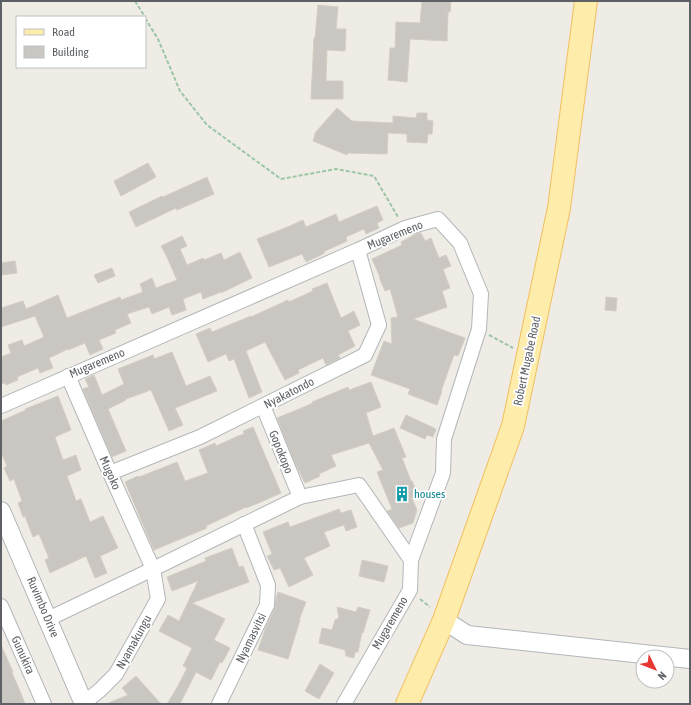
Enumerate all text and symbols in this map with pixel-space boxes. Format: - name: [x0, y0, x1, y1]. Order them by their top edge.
- legend: [16, 16, 146, 68]
- text: Road: [52, 25, 75, 39]
- text: Building: [52, 45, 90, 59]
- street label: Mugaremeno: [365, 217, 425, 253]
- street label: Robert Mugabe Road: [511, 315, 543, 407]
- street label: Mugaremeno: [67, 345, 127, 381]
- street label: Nyakatondo: [262, 374, 317, 412]
- street label: Gopokopo: [266, 428, 296, 476]
- street label: Mugoko: [96, 454, 124, 492]
- building icon: houses: [393, 485, 411, 503]
- place label: houses: [414, 487, 445, 501]
- street label: Ruvimbo Drive: [24, 575, 62, 639]
- street label: Mugaremeno: [369, 594, 411, 652]
- street label: Nyamasvitsi: [233, 611, 269, 665]
- street label: Nyamakungu: [113, 612, 155, 671]
- street label: Gunukira: [8, 634, 38, 676]
- north arrow: [635, 649, 675, 689]
- text: N: [656, 669, 669, 682]

